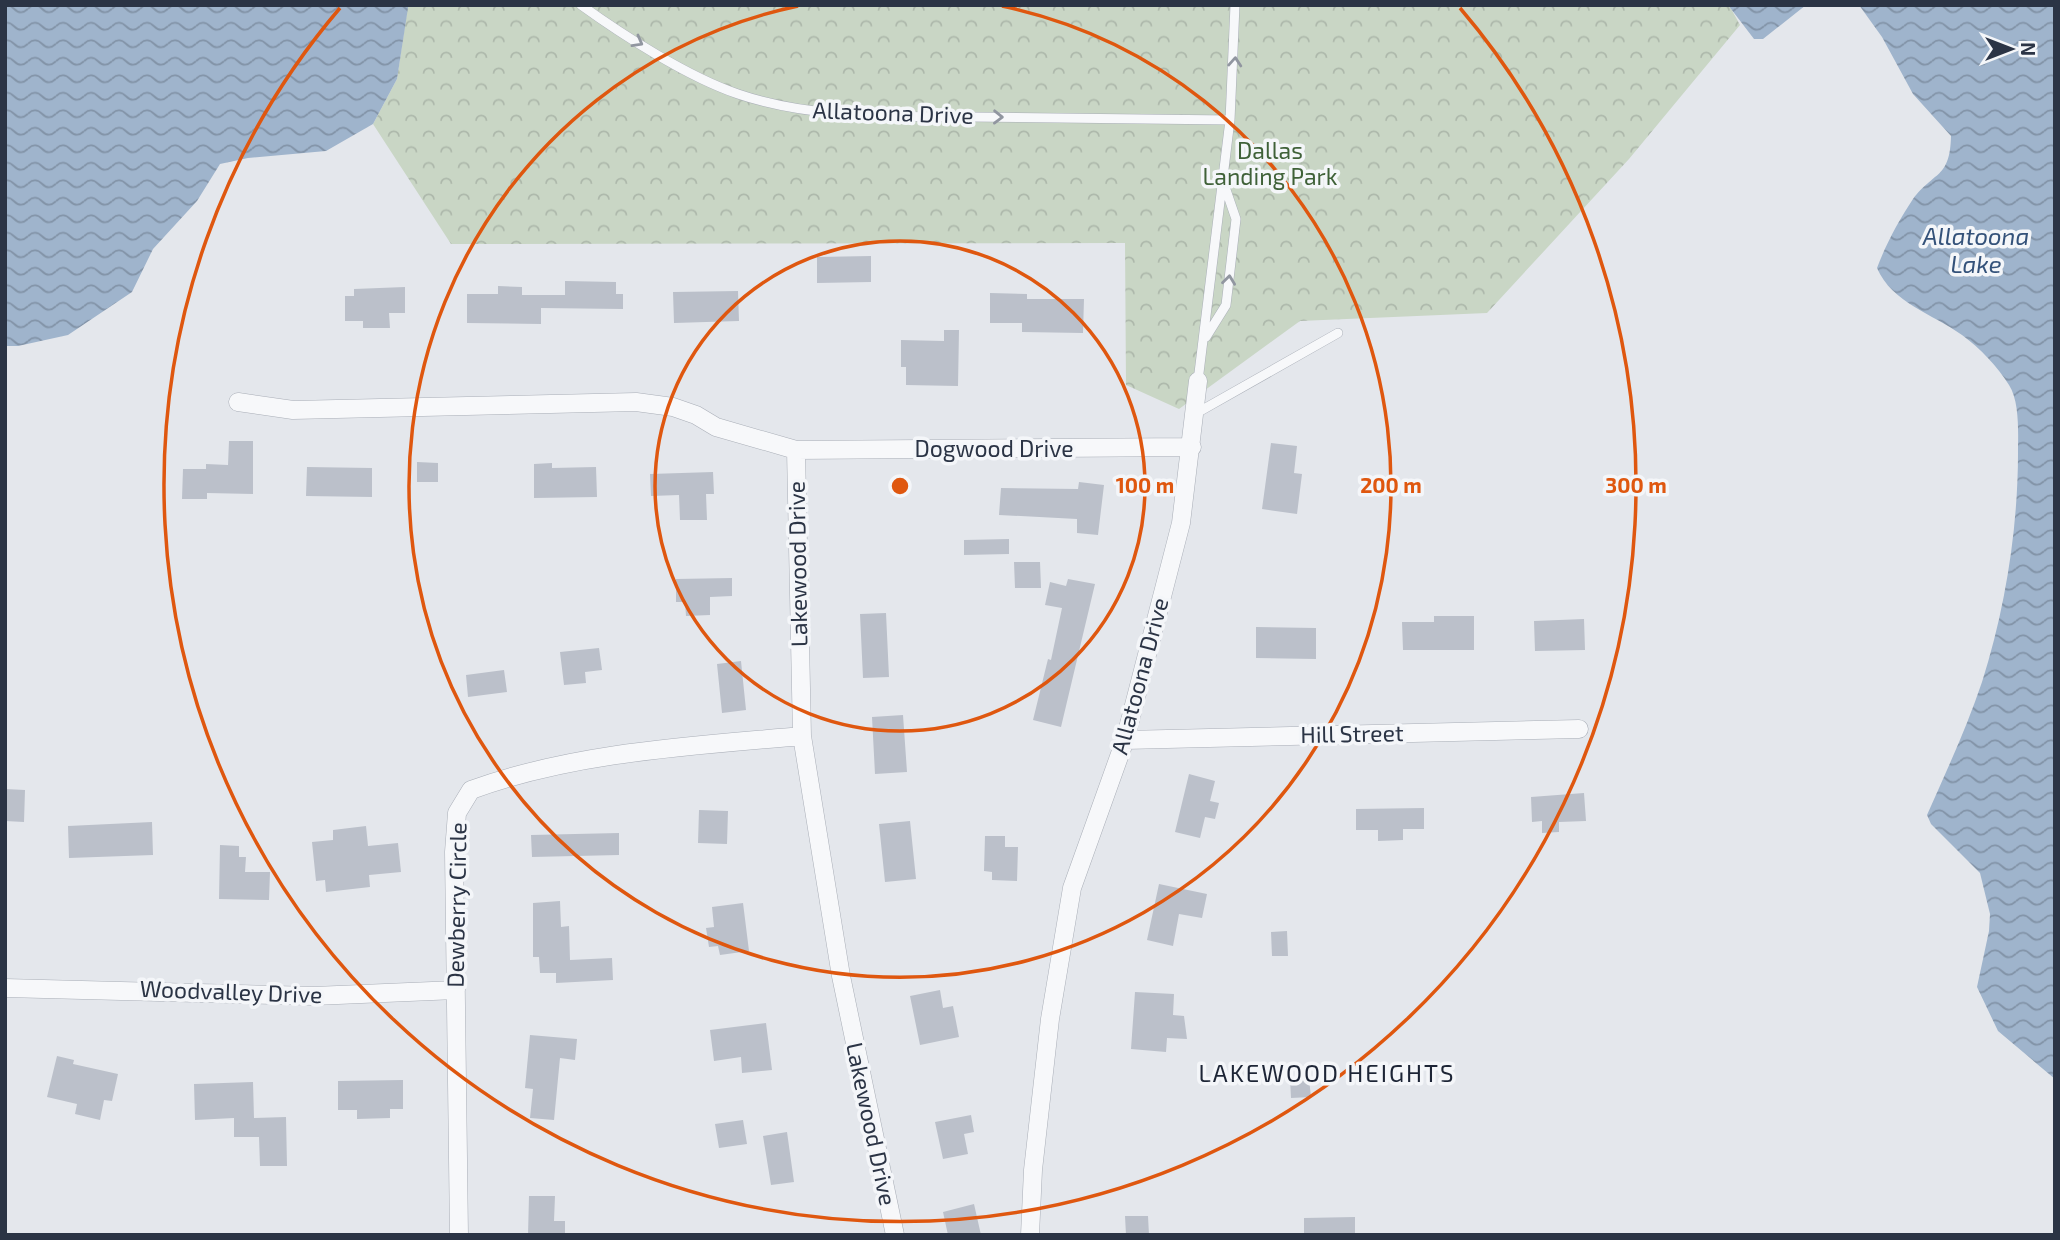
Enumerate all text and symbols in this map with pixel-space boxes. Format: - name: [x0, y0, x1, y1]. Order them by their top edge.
- north arrow: [1976, 14, 2046, 84]
- one-way arrow: [631, 34, 643, 47]
- text: N: [2017, 42, 2040, 56]
- one-way arrow: [1227, 57, 1242, 68]
- street label: Allatoona Drive: [812, 95, 974, 129]
- one-way arrow: [993, 109, 1003, 125]
- park label: Dallas Landing Park: [1202, 136, 1338, 190]
- water label: Allatoona Lake: [1922, 221, 2029, 278]
- one-way arrow: [1221, 274, 1236, 286]
- street label: Dogwood Drive: [914, 434, 1074, 462]
- text: 100 m: [1116, 472, 1174, 497]
- text: 200 m: [1360, 472, 1422, 497]
- text: 300 m: [1605, 472, 1667, 497]
- centre of rings: [888, 474, 912, 498]
- street label: Lakewood Drive: [782, 481, 812, 647]
- street label: Allatoona Drive: [1105, 594, 1173, 757]
- street label: Hill Street: [1300, 718, 1404, 748]
- street label: Dewberry Circle: [441, 822, 471, 988]
- street label: Woodvalley Drive: [139, 974, 323, 1008]
- street label: Lakewood Drive: [841, 1040, 903, 1208]
- district label: LAKEWOOD HEIGHTS: [1198, 1058, 1456, 1087]

